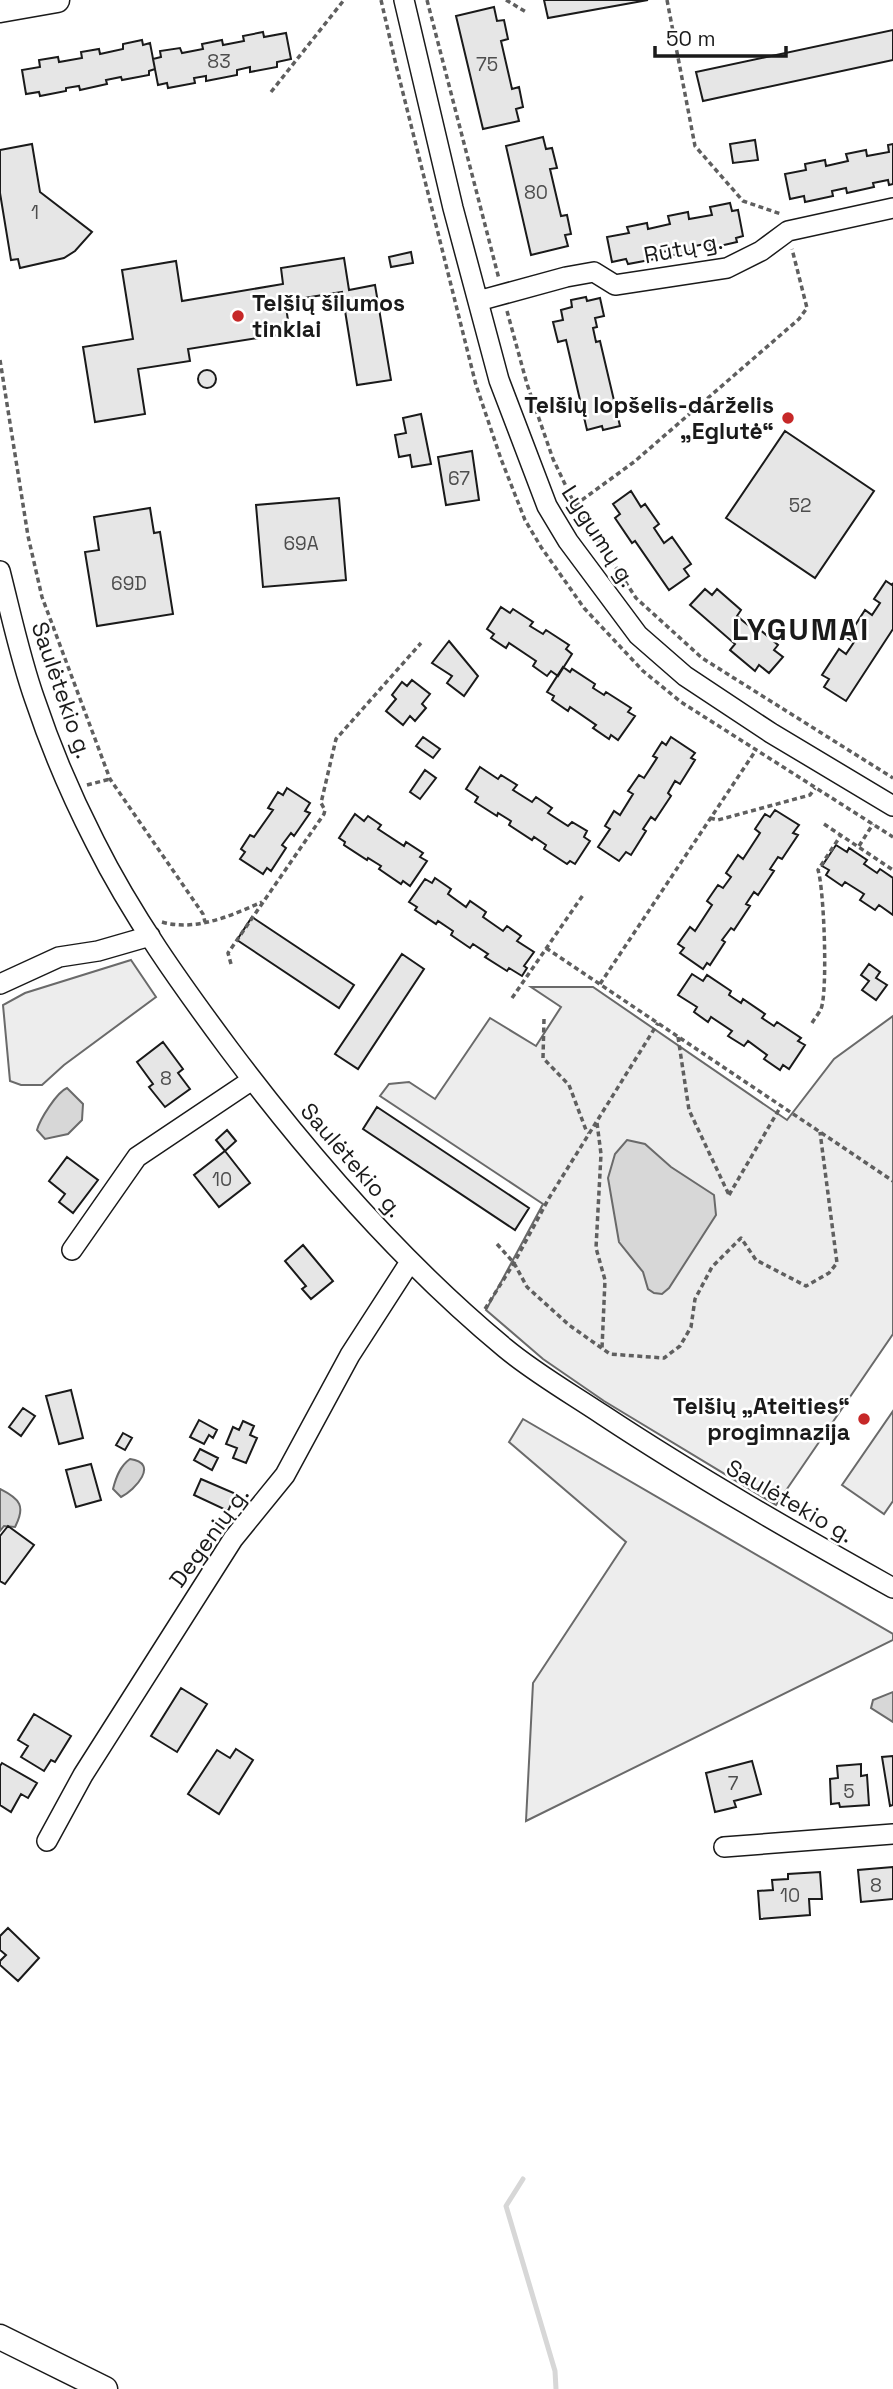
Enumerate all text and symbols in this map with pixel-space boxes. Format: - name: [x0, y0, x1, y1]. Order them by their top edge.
- scale bar: [655, 14, 786, 58]
- text: 50 m: [666, 25, 716, 52]
- house number: 83: [207, 49, 231, 74]
- house number: 75: [476, 52, 498, 77]
- house number: 80: [524, 180, 548, 205]
- house number: 1: [31, 200, 39, 225]
- street label: Rūtų g.: [641, 226, 725, 270]
- place label: Telšių šilumos tinklai: [252, 288, 405, 344]
- marker: Telšių šilumos tinklai: [230, 308, 246, 324]
- place label: Telšių lopšelis-darželis „Eglutė“: [524, 390, 774, 446]
- marker: Telšių lopšelis-darželis „Eglutė“: [780, 410, 796, 426]
- house number: 67: [448, 466, 470, 491]
- street label: Lygumų g.: [555, 479, 643, 593]
- house number: 52: [789, 493, 811, 518]
- house number: 69A: [283, 531, 319, 556]
- house number: 69D: [111, 571, 147, 596]
- district label: LYGUMAI: [732, 610, 870, 649]
- street label: Saulėtekio g.: [25, 618, 99, 762]
- house number: 8: [160, 1066, 172, 1091]
- street label: Saulėtekio g.: [294, 1096, 410, 1224]
- house number: 10: [212, 1167, 232, 1192]
- place label: Telšių „Ateities“ progimnazija: [673, 1391, 850, 1447]
- marker: Telšių „Ateities“ progimnazija: [856, 1411, 872, 1427]
- street label: Saulėtekio g.: [721, 1452, 859, 1550]
- street label: Degenių g.: [162, 1481, 256, 1593]
- house number: 7: [728, 1771, 739, 1796]
- house number: 5: [843, 1779, 855, 1804]
- house number: 8: [870, 1873, 882, 1898]
- house number: 10: [780, 1883, 800, 1908]

